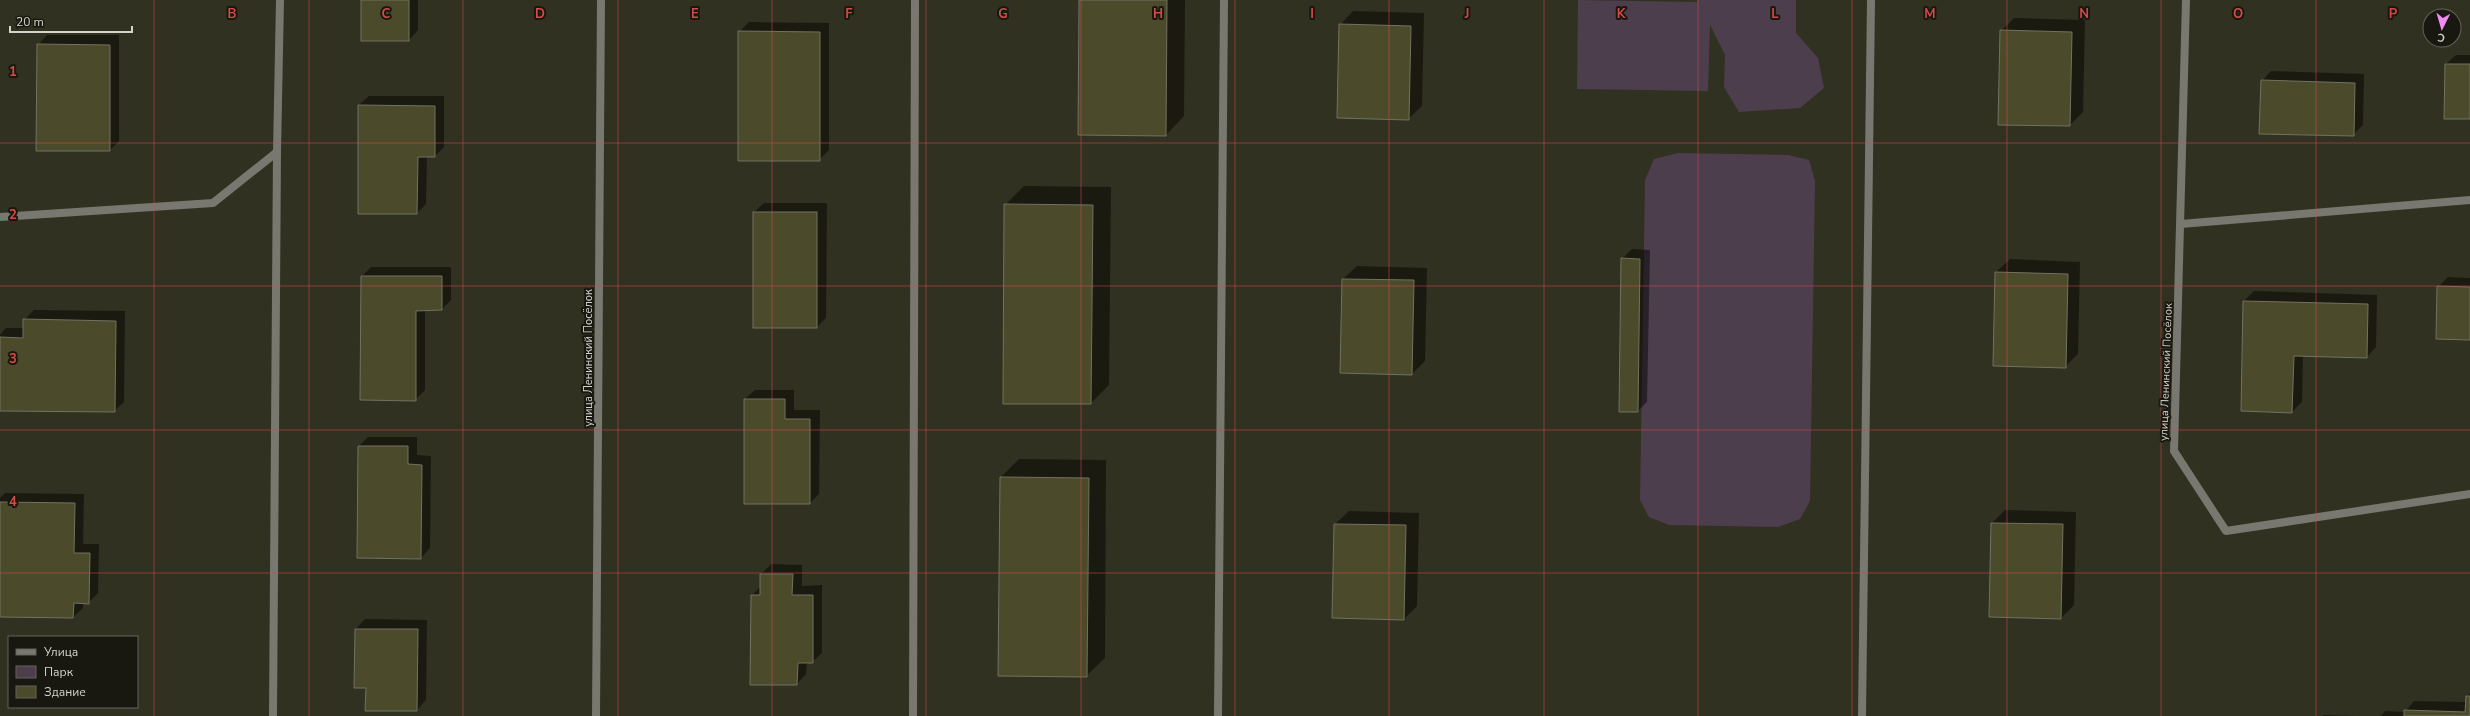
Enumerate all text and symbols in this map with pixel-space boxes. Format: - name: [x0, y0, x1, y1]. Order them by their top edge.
- text: B: [228, 5, 237, 23]
- text: C: [382, 5, 391, 23]
- text: D: [535, 5, 545, 23]
- text: E: [691, 5, 699, 23]
- text: F: [845, 5, 853, 23]
- text: G: [998, 5, 1008, 23]
- text: H: [1153, 5, 1163, 23]
- text: I: [1310, 5, 1314, 23]
- text: J: [1464, 5, 1469, 23]
- text: K: [1617, 5, 1626, 23]
- text: L: [1771, 5, 1779, 23]
- text: M: [1924, 5, 1936, 23]
- text: N: [2079, 5, 2089, 23]
- text: O: [2233, 5, 2243, 23]
- text: P: [2389, 5, 2398, 23]
- scale bar: [10, 8, 132, 34]
- north arrow: [2422, 8, 2462, 48]
- text: 20 m: [16, 14, 44, 30]
- text: С: [2436, 30, 2446, 45]
- text: 1: [9, 63, 17, 81]
- text: 2: [9, 206, 17, 224]
- street label: улица Ленинский Посёлок: [581, 289, 596, 427]
- street label: улица Ленинский Посёлок: [2156, 303, 2176, 441]
- text: 3: [9, 350, 17, 368]
- text: 4: [9, 493, 17, 511]
- legend: [8, 636, 138, 708]
- text: Улица: [43, 644, 78, 660]
- text: Парк: [44, 664, 74, 680]
- text: Здание: [44, 684, 86, 700]

